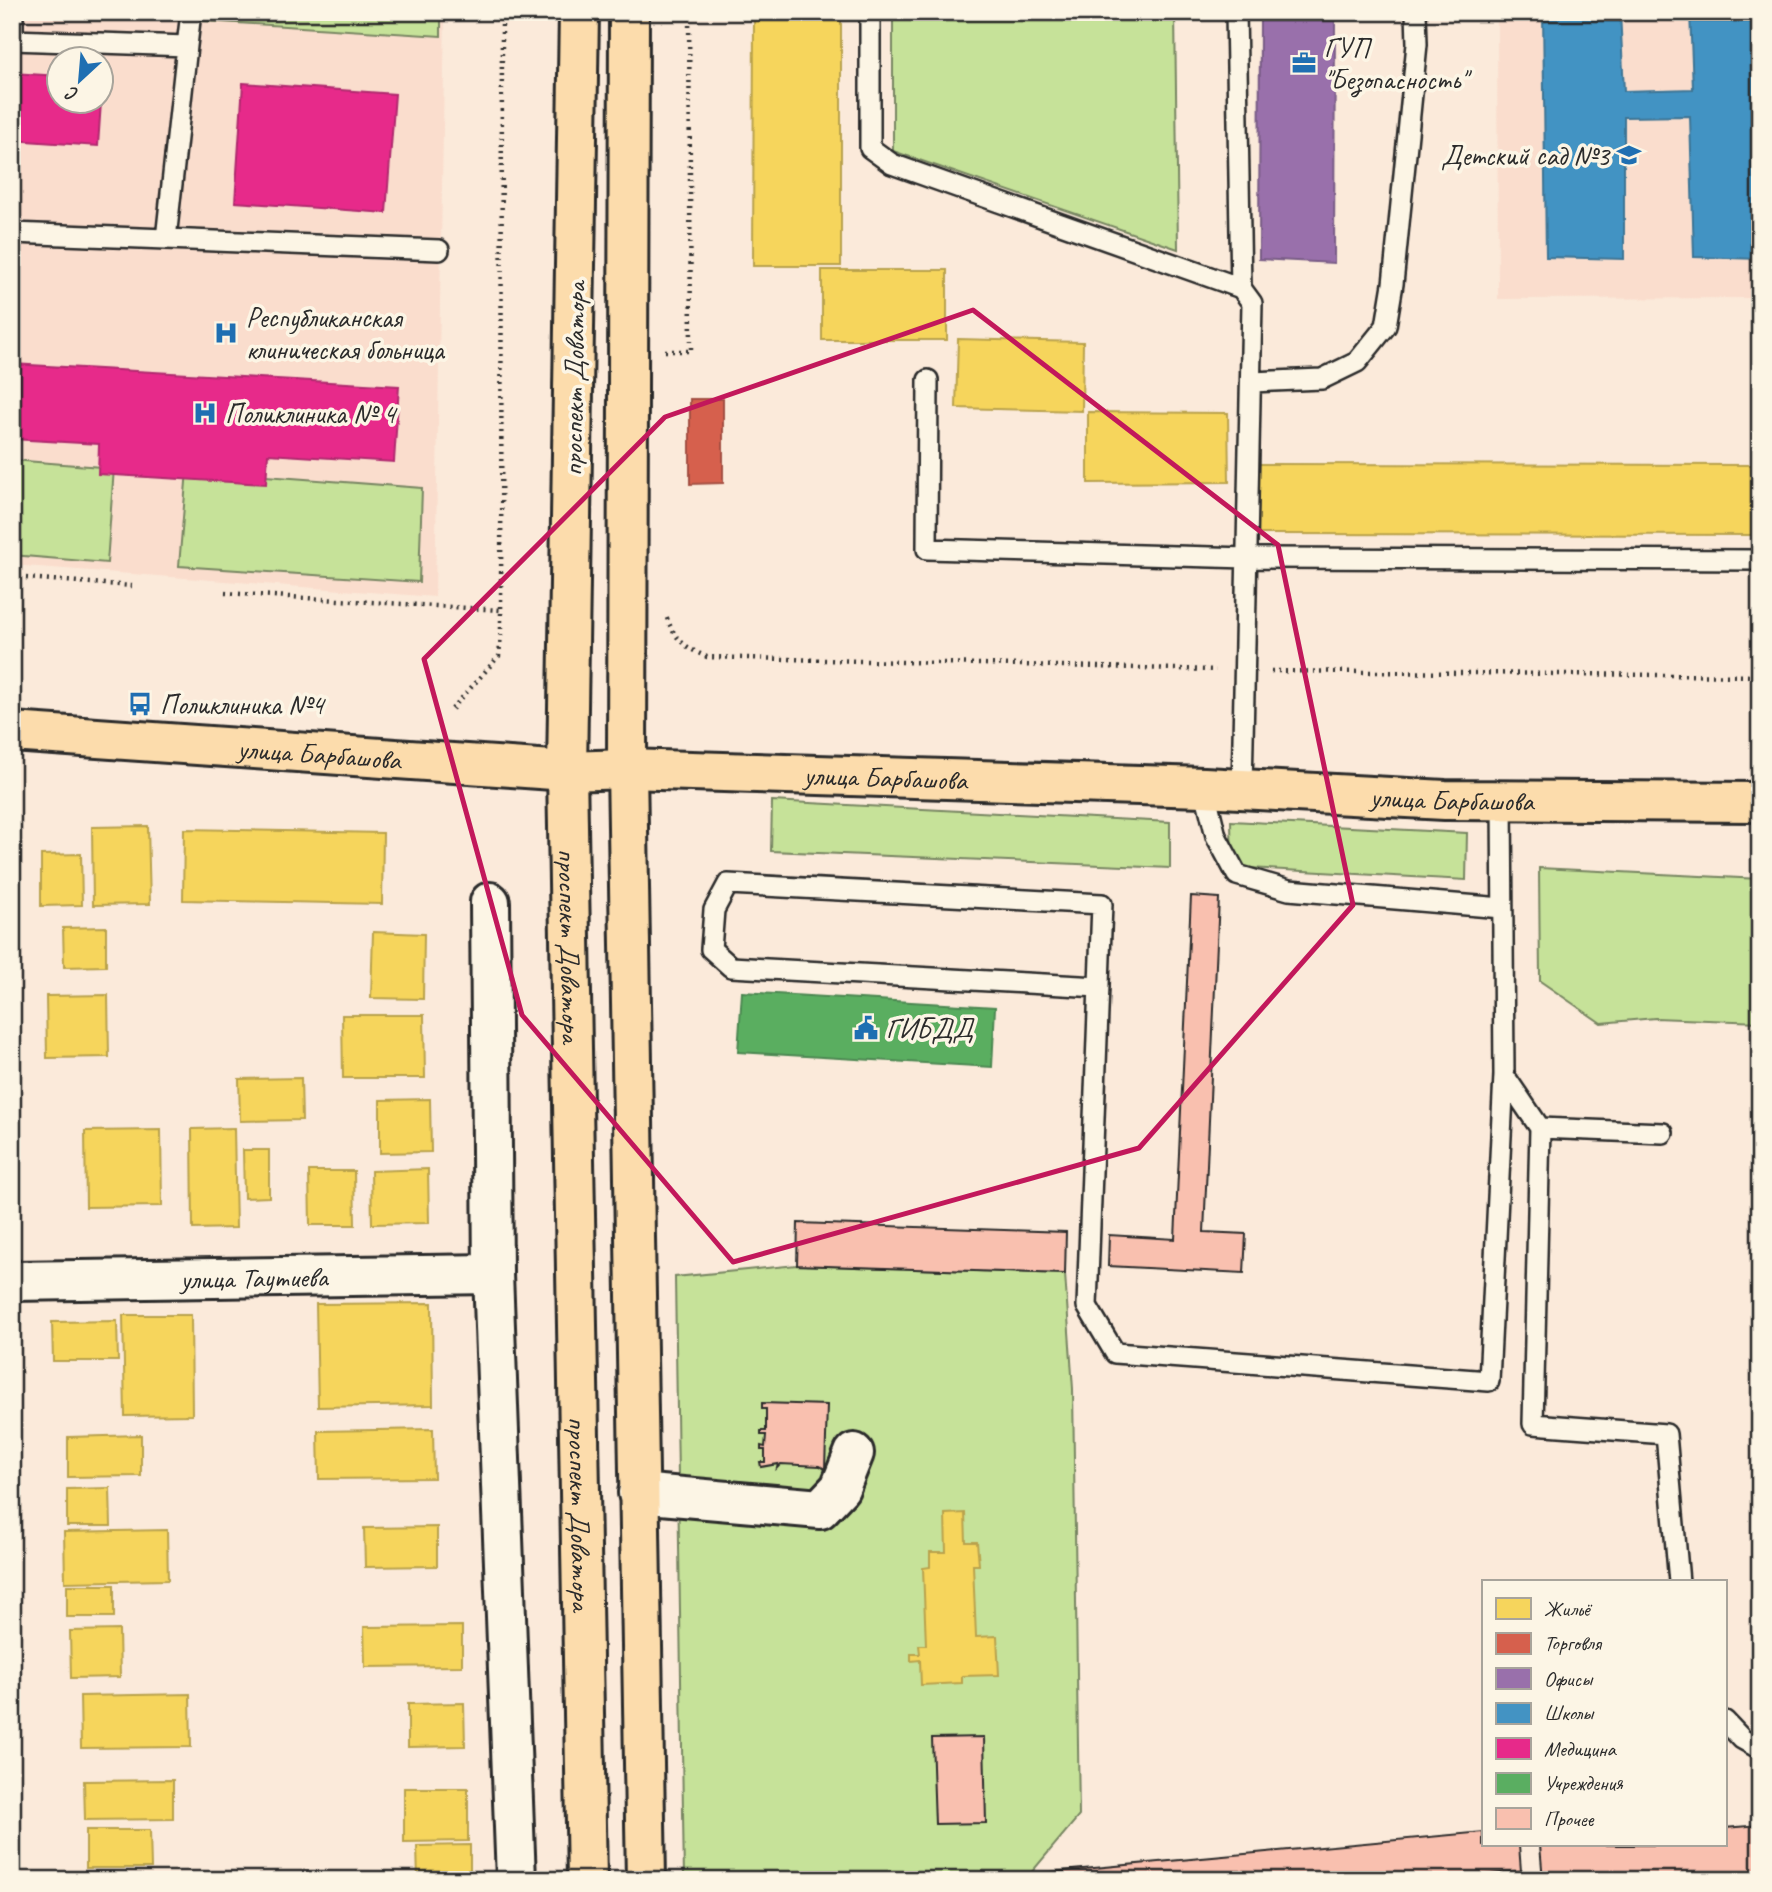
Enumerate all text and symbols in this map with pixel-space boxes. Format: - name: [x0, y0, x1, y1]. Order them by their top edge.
- place label: ГУП "Безопасность": [1324, 30, 1472, 98]
- north arrow: [46, 46, 116, 116]
- office icon: ГУП "Безопасность": [1290, 49, 1318, 77]
- text: С: [61, 80, 82, 107]
- place label: Детский сад №3: [1441, 138, 1611, 173]
- school or university icon: Детский сад №3: [1615, 141, 1643, 169]
- street label: проспект Доватора: [555, 279, 593, 477]
- place label: Республиканская клиническая больница: [246, 300, 446, 367]
- hospital icon: Республиканская клиническая больница: [212, 319, 240, 347]
- place label: Поликлиника № 4: [225, 396, 398, 431]
- hospital icon: Поликлиника № 4: [191, 399, 219, 427]
- place label: Поликлиника №4: [160, 687, 326, 722]
- bus stop icon: Поликлиника №4: [126, 690, 154, 718]
- street label: улица Барбашова: [235, 730, 404, 777]
- street label: улица Барбашова: [801, 757, 969, 797]
- street label: улица Барбашова: [1367, 778, 1535, 818]
- street label: проспект Доватора: [551, 848, 589, 1046]
- place label: ГИБДД: [886, 1011, 975, 1046]
- public building icon: ГИБДД: [852, 1014, 880, 1042]
- street label: улица Таутиева: [178, 1259, 330, 1296]
- street label: проспект Доватора: [561, 1416, 600, 1614]
- legend: [1482, 1580, 1726, 1846]
- text: Жильё: [1544, 1596, 1593, 1622]
- text: Торговля: [1544, 1630, 1603, 1656]
- text: Офисы: [1544, 1666, 1594, 1692]
- text: Школы: [1544, 1700, 1595, 1726]
- text: Медицина: [1544, 1736, 1617, 1762]
- text: Учреждения: [1544, 1770, 1624, 1796]
- text: Прочее: [1544, 1806, 1595, 1832]

